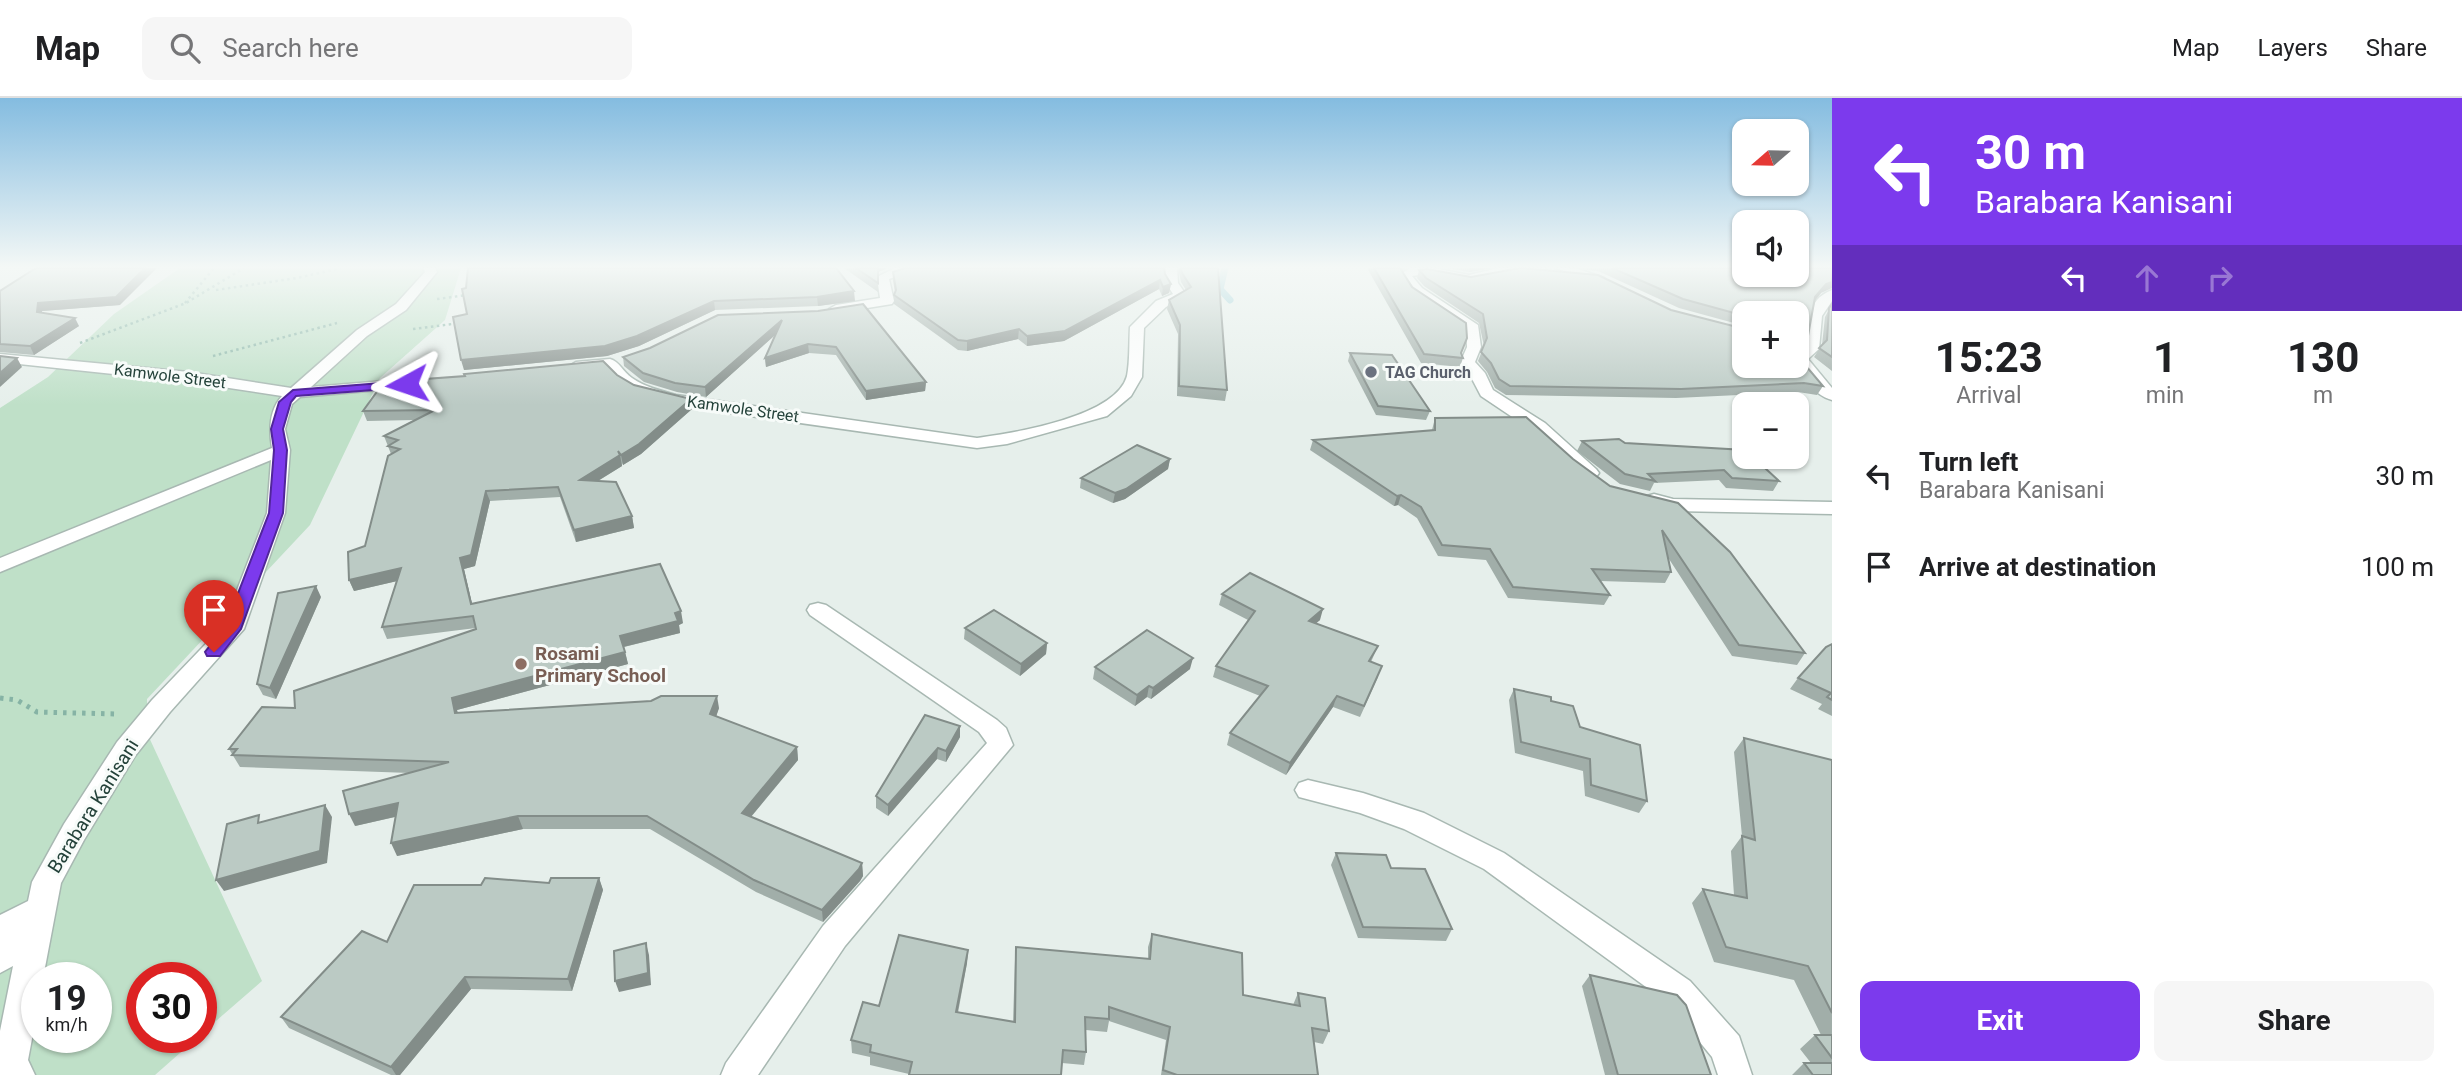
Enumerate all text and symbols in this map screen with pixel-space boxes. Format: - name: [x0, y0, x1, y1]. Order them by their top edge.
- search box: [142, 17, 632, 80]
- text: Map: [35, 29, 100, 68]
- icon: search: [166, 29, 204, 67]
- text: Search here: [222, 33, 359, 63]
- text: Map: [2172, 34, 2220, 62]
- text: Layers: [2258, 34, 2328, 62]
- text: Share: [2366, 34, 2427, 62]
- north arrow: [1732, 119, 1810, 196]
- map controls: [1732, 119, 1809, 469]
- text: 30 m: [1975, 124, 2086, 181]
- icon: left: [1860, 126, 1951, 217]
- text: Barabara Kanisani: [1975, 183, 2233, 221]
- button: sound: [1732, 210, 1809, 287]
- icon: left: [2055, 259, 2093, 297]
- icon: ahead: [2128, 259, 2166, 297]
- icon: right: [2201, 259, 2239, 297]
- button: +: [1732, 301, 1809, 378]
- text: 15:23: [1935, 333, 2043, 382]
- text: 1: [2153, 333, 2177, 382]
- text: 130: [2287, 333, 2359, 382]
- position arrow: [370, 347, 444, 421]
- street label: Kamwole Street: [113, 360, 227, 392]
- place label: TAG Church: [1385, 363, 1471, 382]
- marker: TAG Church: [1363, 364, 1379, 380]
- text: Arrival: [1956, 382, 2022, 409]
- text: min: [2146, 382, 2184, 409]
- text: m: [2313, 382, 2333, 409]
- street label: Kamwole Street: [686, 392, 800, 426]
- button: −: [1732, 392, 1809, 469]
- text: Turn left: [1919, 447, 2018, 477]
- icon: left: [1860, 457, 1898, 495]
- text: 30 m: [2376, 461, 2434, 491]
- text: Barabara Kanisani: [1919, 477, 2105, 504]
- icon: arrive: [1860, 548, 1898, 586]
- text: Arrive at destination: [1919, 552, 2156, 582]
- text: 100 m: [2361, 552, 2434, 582]
- pin: [184, 580, 244, 652]
- icon: arrive: [195, 591, 233, 629]
- place label: Rosami Primary School: [535, 642, 666, 687]
- marker: Rosami Primary School: [513, 656, 529, 672]
- street label: Barabara Kanisani: [43, 735, 143, 877]
- speed limit sign: 30: [126, 962, 217, 1053]
- text: 19: [46, 978, 87, 1019]
- button: Exit: [1860, 981, 2140, 1061]
- button: Share: [2154, 981, 2434, 1061]
- text: km/h: [45, 1014, 88, 1035]

